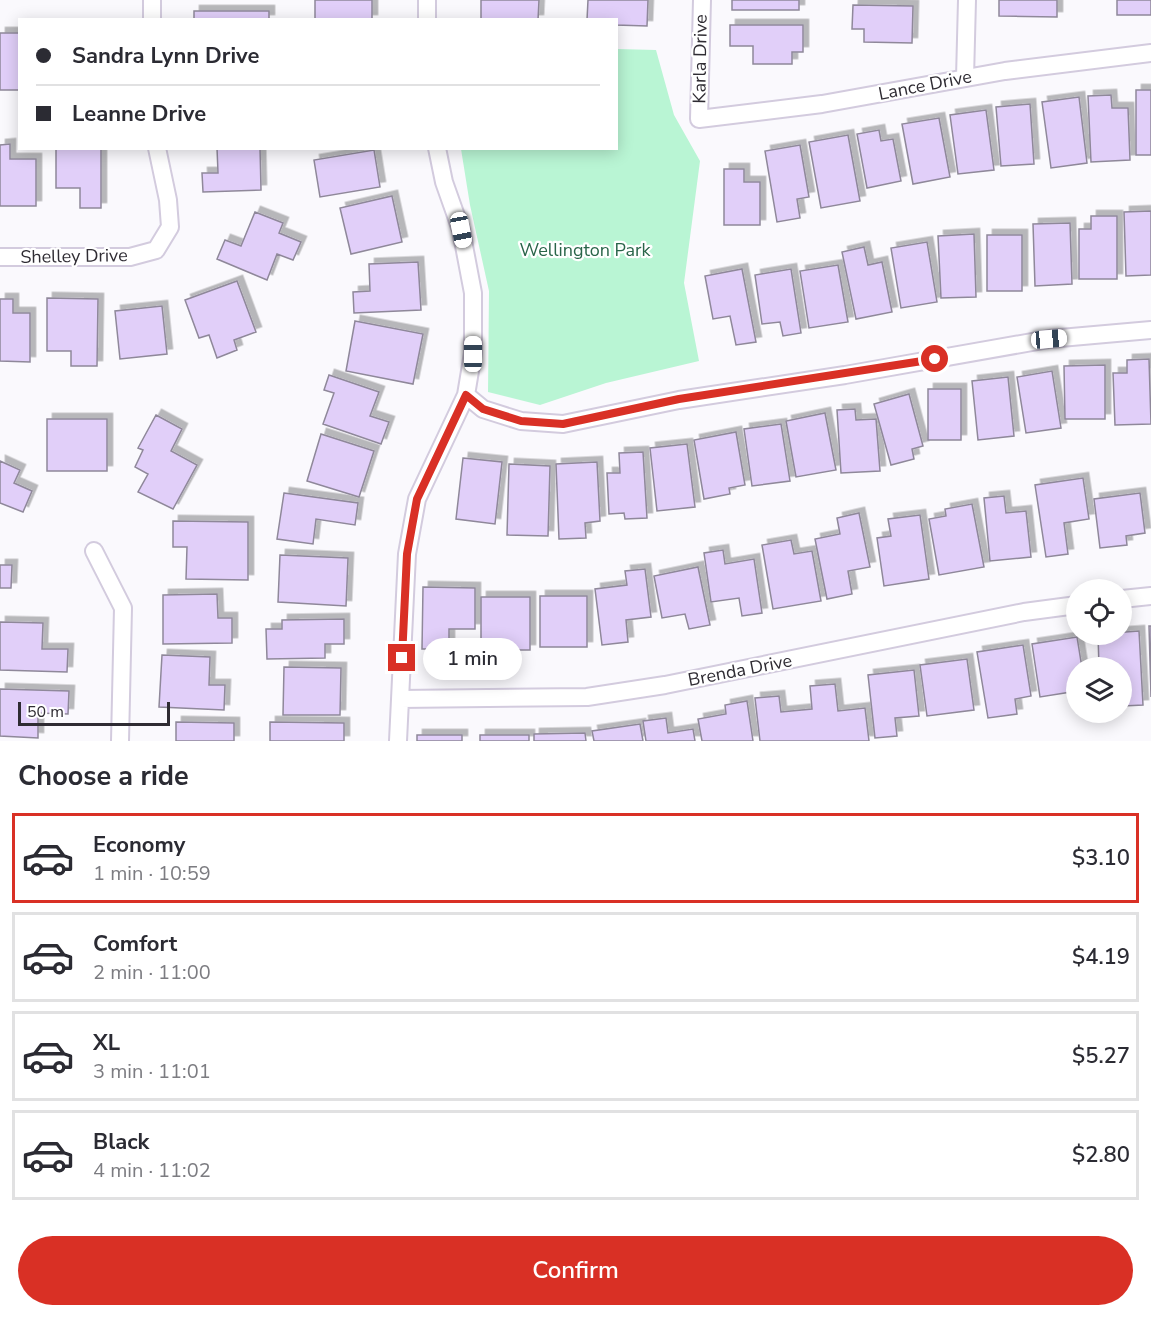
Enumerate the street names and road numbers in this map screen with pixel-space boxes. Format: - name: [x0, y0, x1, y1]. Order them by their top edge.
- street label: Karla Drive: [687, 14, 713, 104]
- street label: Lance Drive: [876, 64, 974, 106]
- street label: Shelley Drive: [20, 243, 128, 269]
- street label: Brenda Drive: [686, 648, 794, 692]

